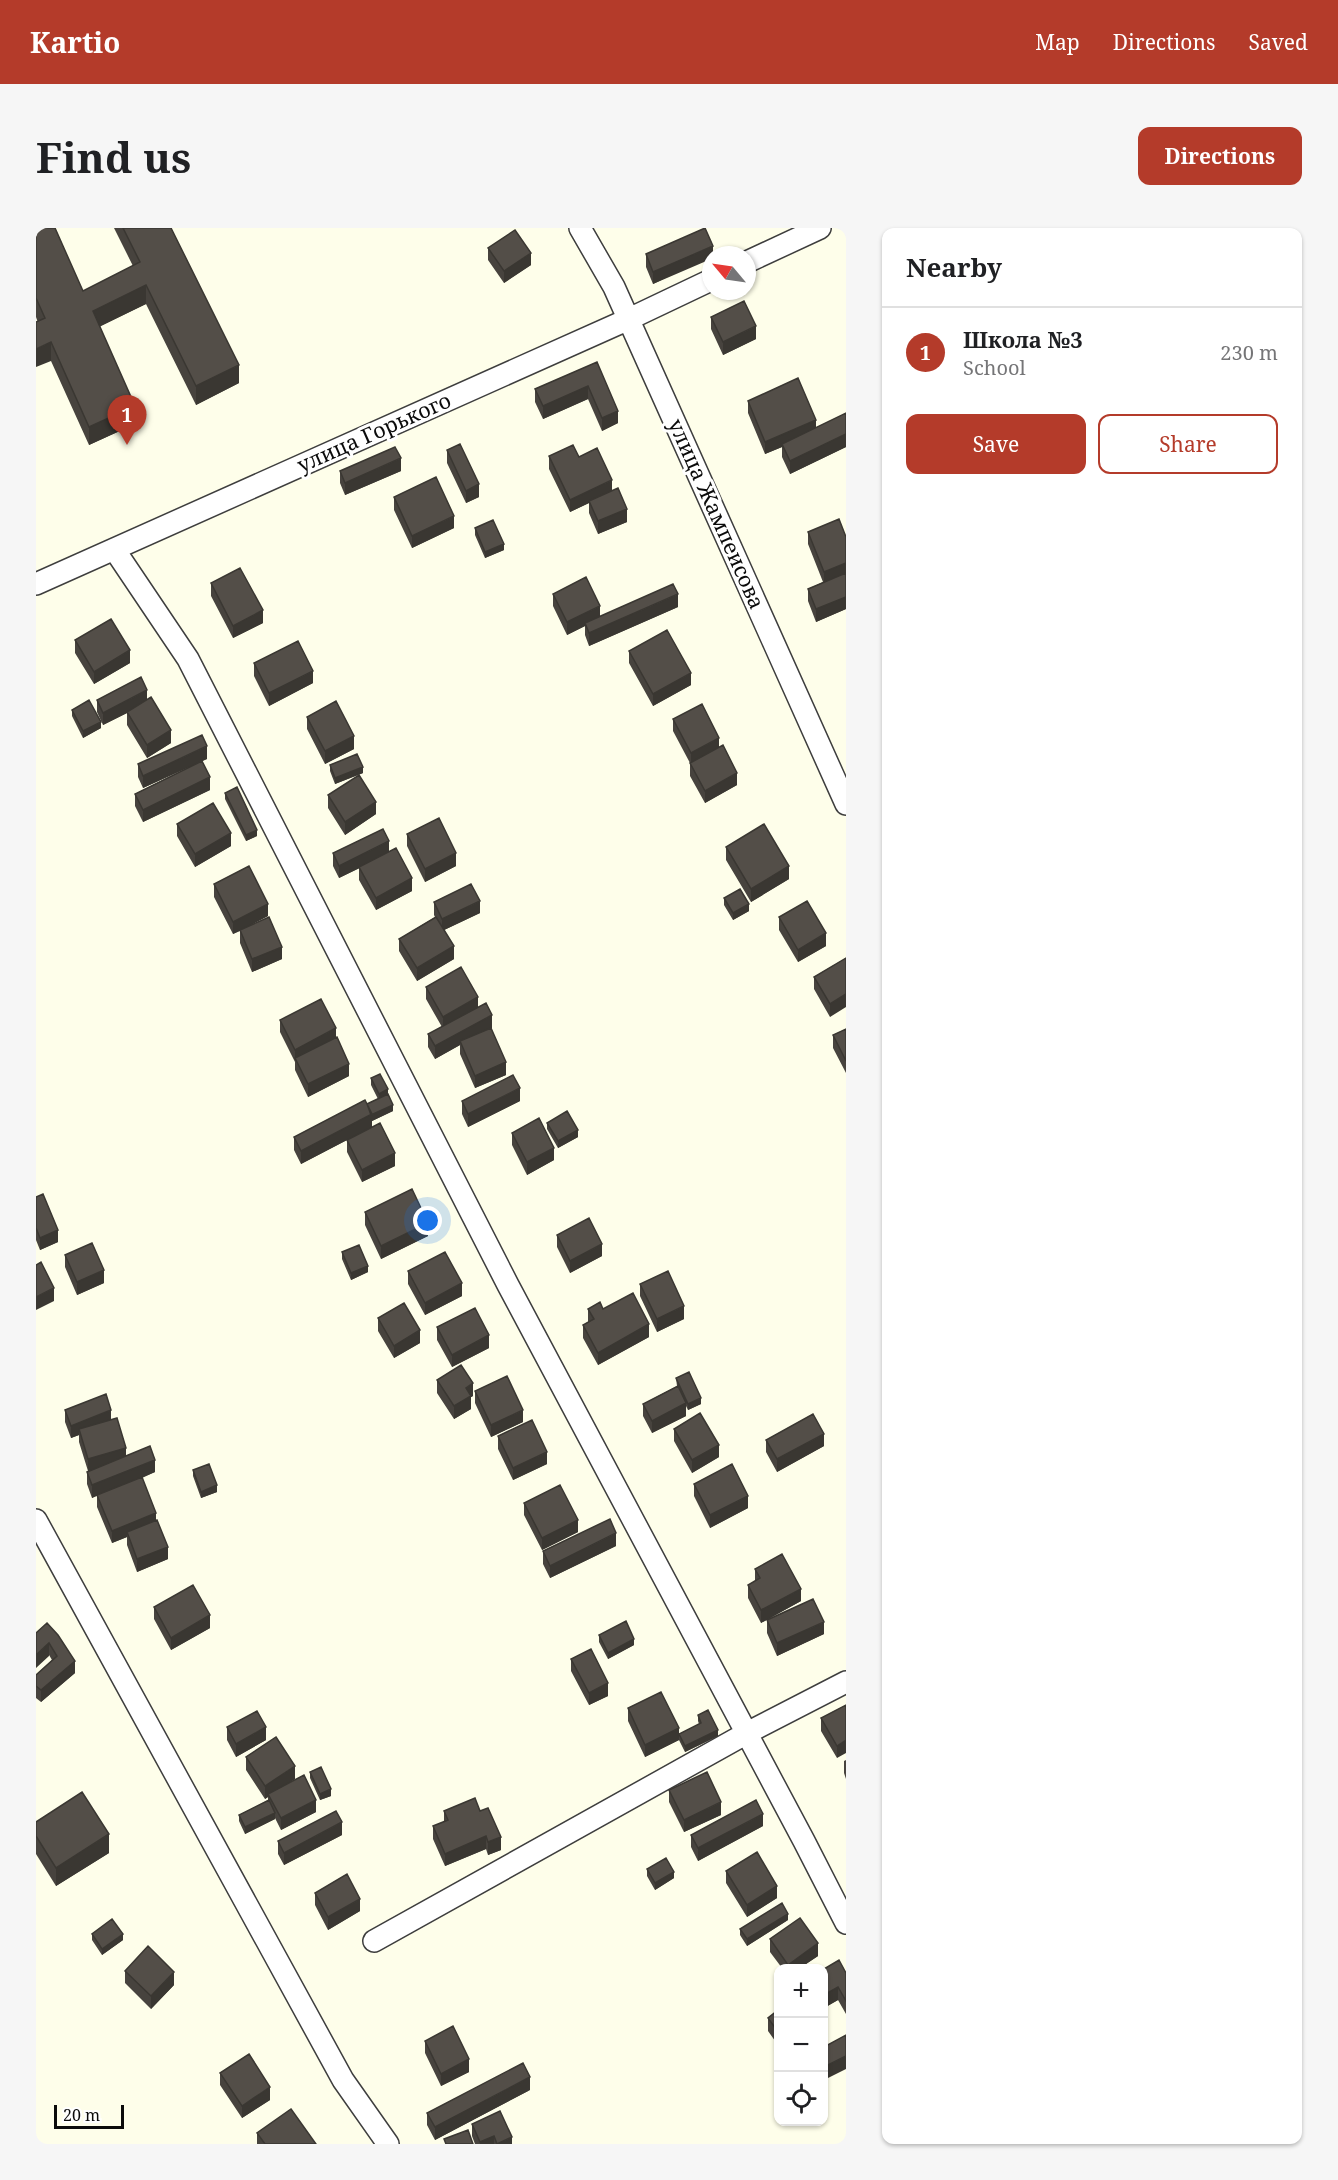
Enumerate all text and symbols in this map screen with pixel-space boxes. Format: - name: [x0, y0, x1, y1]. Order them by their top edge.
- text: Kartio: [30, 23, 120, 61]
- text: Map: [1035, 28, 1080, 56]
- text: Directions: [1113, 28, 1215, 56]
- text: Saved: [1248, 28, 1308, 56]
- button: Directions: [1138, 127, 1302, 185]
- text: Find us: [36, 128, 191, 185]
- north arrow: [702, 246, 756, 300]
- text: Nearby: [906, 249, 1002, 285]
- text: Школа №3: [963, 324, 1083, 354]
- text: 1: [920, 339, 931, 366]
- text: 230 m: [1220, 339, 1278, 366]
- text: School: [963, 354, 1026, 381]
- street label: улица Горького: [292, 386, 455, 479]
- pin: 1: [108, 396, 146, 445]
- street label: улица Жампеисова: [662, 414, 771, 613]
- button: Save: [906, 414, 1086, 474]
- button: Share: [1098, 414, 1278, 474]
- your location: [413, 1206, 442, 1235]
- map controls: [774, 1964, 828, 2126]
- button: +: [774, 1964, 828, 2018]
- button: −: [774, 2018, 828, 2072]
- button: locate: [774, 2072, 828, 2126]
- scale bar: [54, 2102, 124, 2130]
- text: 20 m: [63, 2104, 100, 2126]

